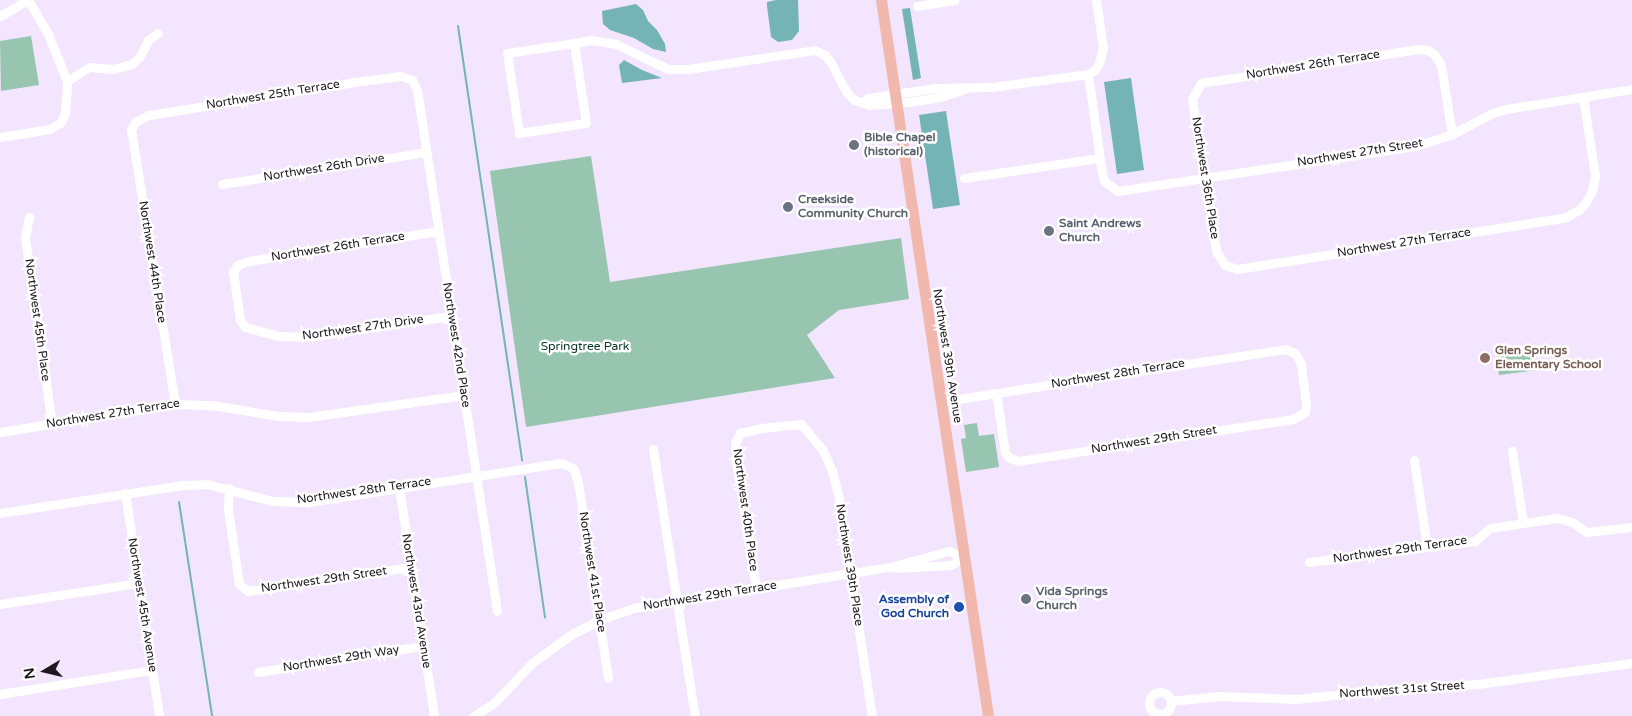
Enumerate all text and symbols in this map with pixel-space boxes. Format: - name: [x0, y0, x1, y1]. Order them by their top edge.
- street label: Northwest 26th Terrace: [1245, 47, 1381, 83]
- street label: Northwest 25th Terrace: [205, 77, 341, 113]
- street label: Northwest 36th Place: [1188, 116, 1222, 240]
- place label: Bible Chapel (historical): [864, 131, 935, 159]
- street label: Northwest 27th Street: [1296, 136, 1424, 170]
- marker: Bible Chapel (historical): [848, 139, 860, 151]
- street label: Northwest 26th Drive: [262, 151, 386, 185]
- place label: Creekside Community Church: [798, 193, 908, 221]
- street label: Northwest 44th Place: [135, 200, 169, 324]
- marker: Creekside Community Church: [782, 201, 794, 213]
- place label: Saint Andrews Church: [1059, 217, 1141, 245]
- marker: Saint Andrews Church: [1043, 225, 1055, 237]
- street label: Northwest 27th Terrace: [1336, 225, 1472, 261]
- street label: Northwest 26th Terrace: [270, 229, 406, 265]
- street label: Northwest 45th Place: [21, 258, 53, 382]
- street label: Northwest 42nd Place: [439, 281, 473, 409]
- street label: Northwest 39th Avenue: [929, 288, 965, 424]
- street label: Northwest 27th Drive: [301, 312, 425, 344]
- park label: Springtree Park: [541, 340, 629, 354]
- place label: Glen Springs Elementary School: [1495, 344, 1602, 372]
- marker: Glen Springs Elementary School: [1479, 352, 1491, 364]
- street label: Northwest 28th Terrace: [1050, 356, 1186, 392]
- street label: Northwest 27th Terrace: [45, 396, 181, 432]
- street label: Northwest 29th Street: [1090, 423, 1218, 457]
- street label: Northwest 40th Place: [729, 448, 761, 572]
- street label: Northwest 28th Terrace: [296, 474, 432, 508]
- street label: Northwest 39th Place: [832, 503, 866, 627]
- street label: Northwest 41st Place: [575, 511, 609, 633]
- street label: Northwest 43rd Avenue: [398, 533, 434, 669]
- street label: Northwest 29th Terrace: [1332, 533, 1468, 567]
- street label: Northwest 45th Avenue: [124, 537, 160, 673]
- street label: Northwest 29th Street: [260, 564, 388, 596]
- street label: Northwest 29th Terrace: [642, 578, 778, 614]
- place label: Vida Springs Church: [1036, 585, 1108, 613]
- place label: Assembly of God Church: [879, 593, 949, 621]
- marker: Vida Springs Church: [1020, 593, 1032, 605]
- marker: Assembly of God Church: [953, 601, 965, 613]
- street label: Northwest 29th Way: [282, 643, 400, 675]
- north arrow: [20, 646, 70, 696]
- text: N: [20, 667, 39, 680]
- street label: Northwest 31st Street: [1339, 678, 1465, 702]

